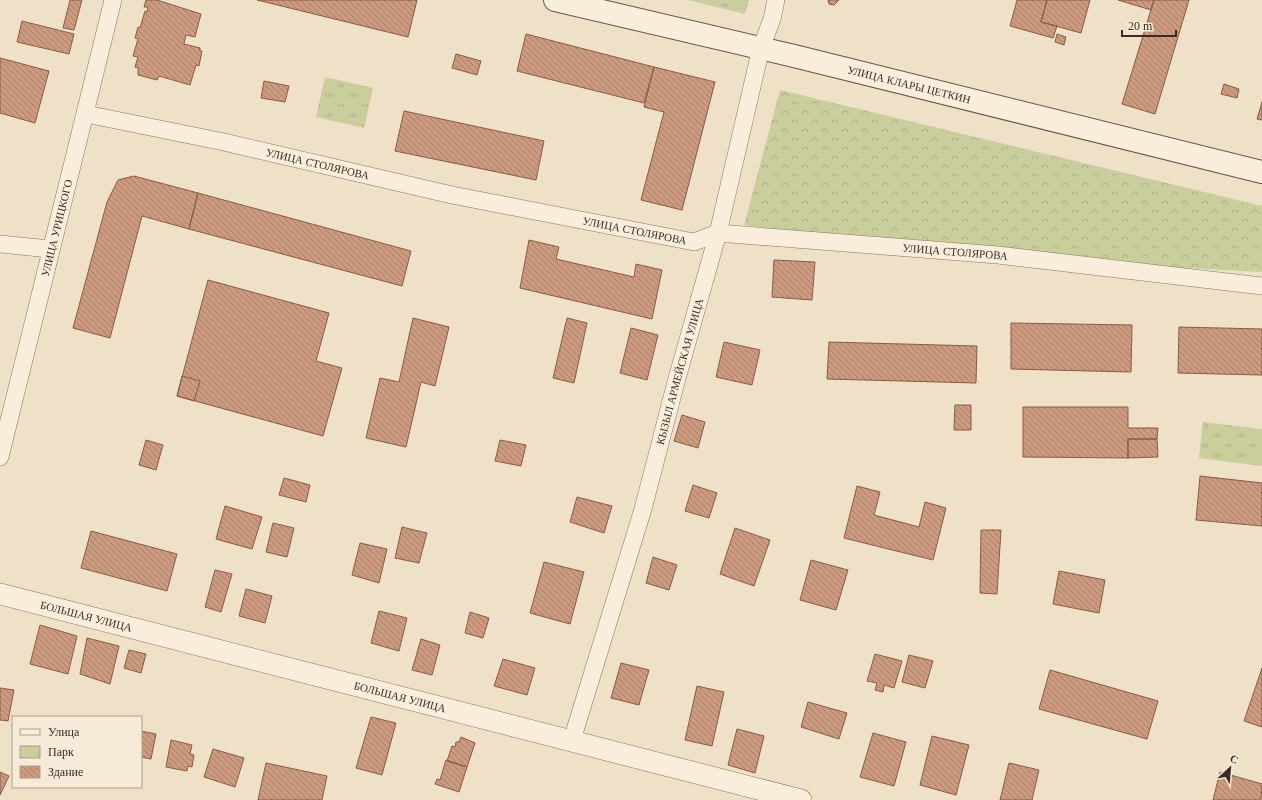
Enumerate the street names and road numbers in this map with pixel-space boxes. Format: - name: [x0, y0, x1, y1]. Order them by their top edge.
- street label: УЛИЦА КЛАРЫ ЦЕТКИН: [846, 63, 972, 106]
- street label: УЛИЦА СТОЛЯРОВА: [265, 146, 371, 182]
- street label: УЛИЦА УРИЦКОГО: [39, 178, 74, 278]
- street label: УЛИЦА СТОЛЯРОВА: [582, 215, 688, 246]
- street label: УЛИЦА СТОЛЯРОВА: [902, 242, 1009, 262]
- street label: КЫЗЫЛ АРМЕЙСКАЯ УЛИЦА: [654, 297, 705, 446]
- street label: БОЛЬШАЯ УЛИЦА: [39, 599, 133, 634]
- street label: БОЛЬШАЯ УЛИЦА: [353, 679, 447, 714]

